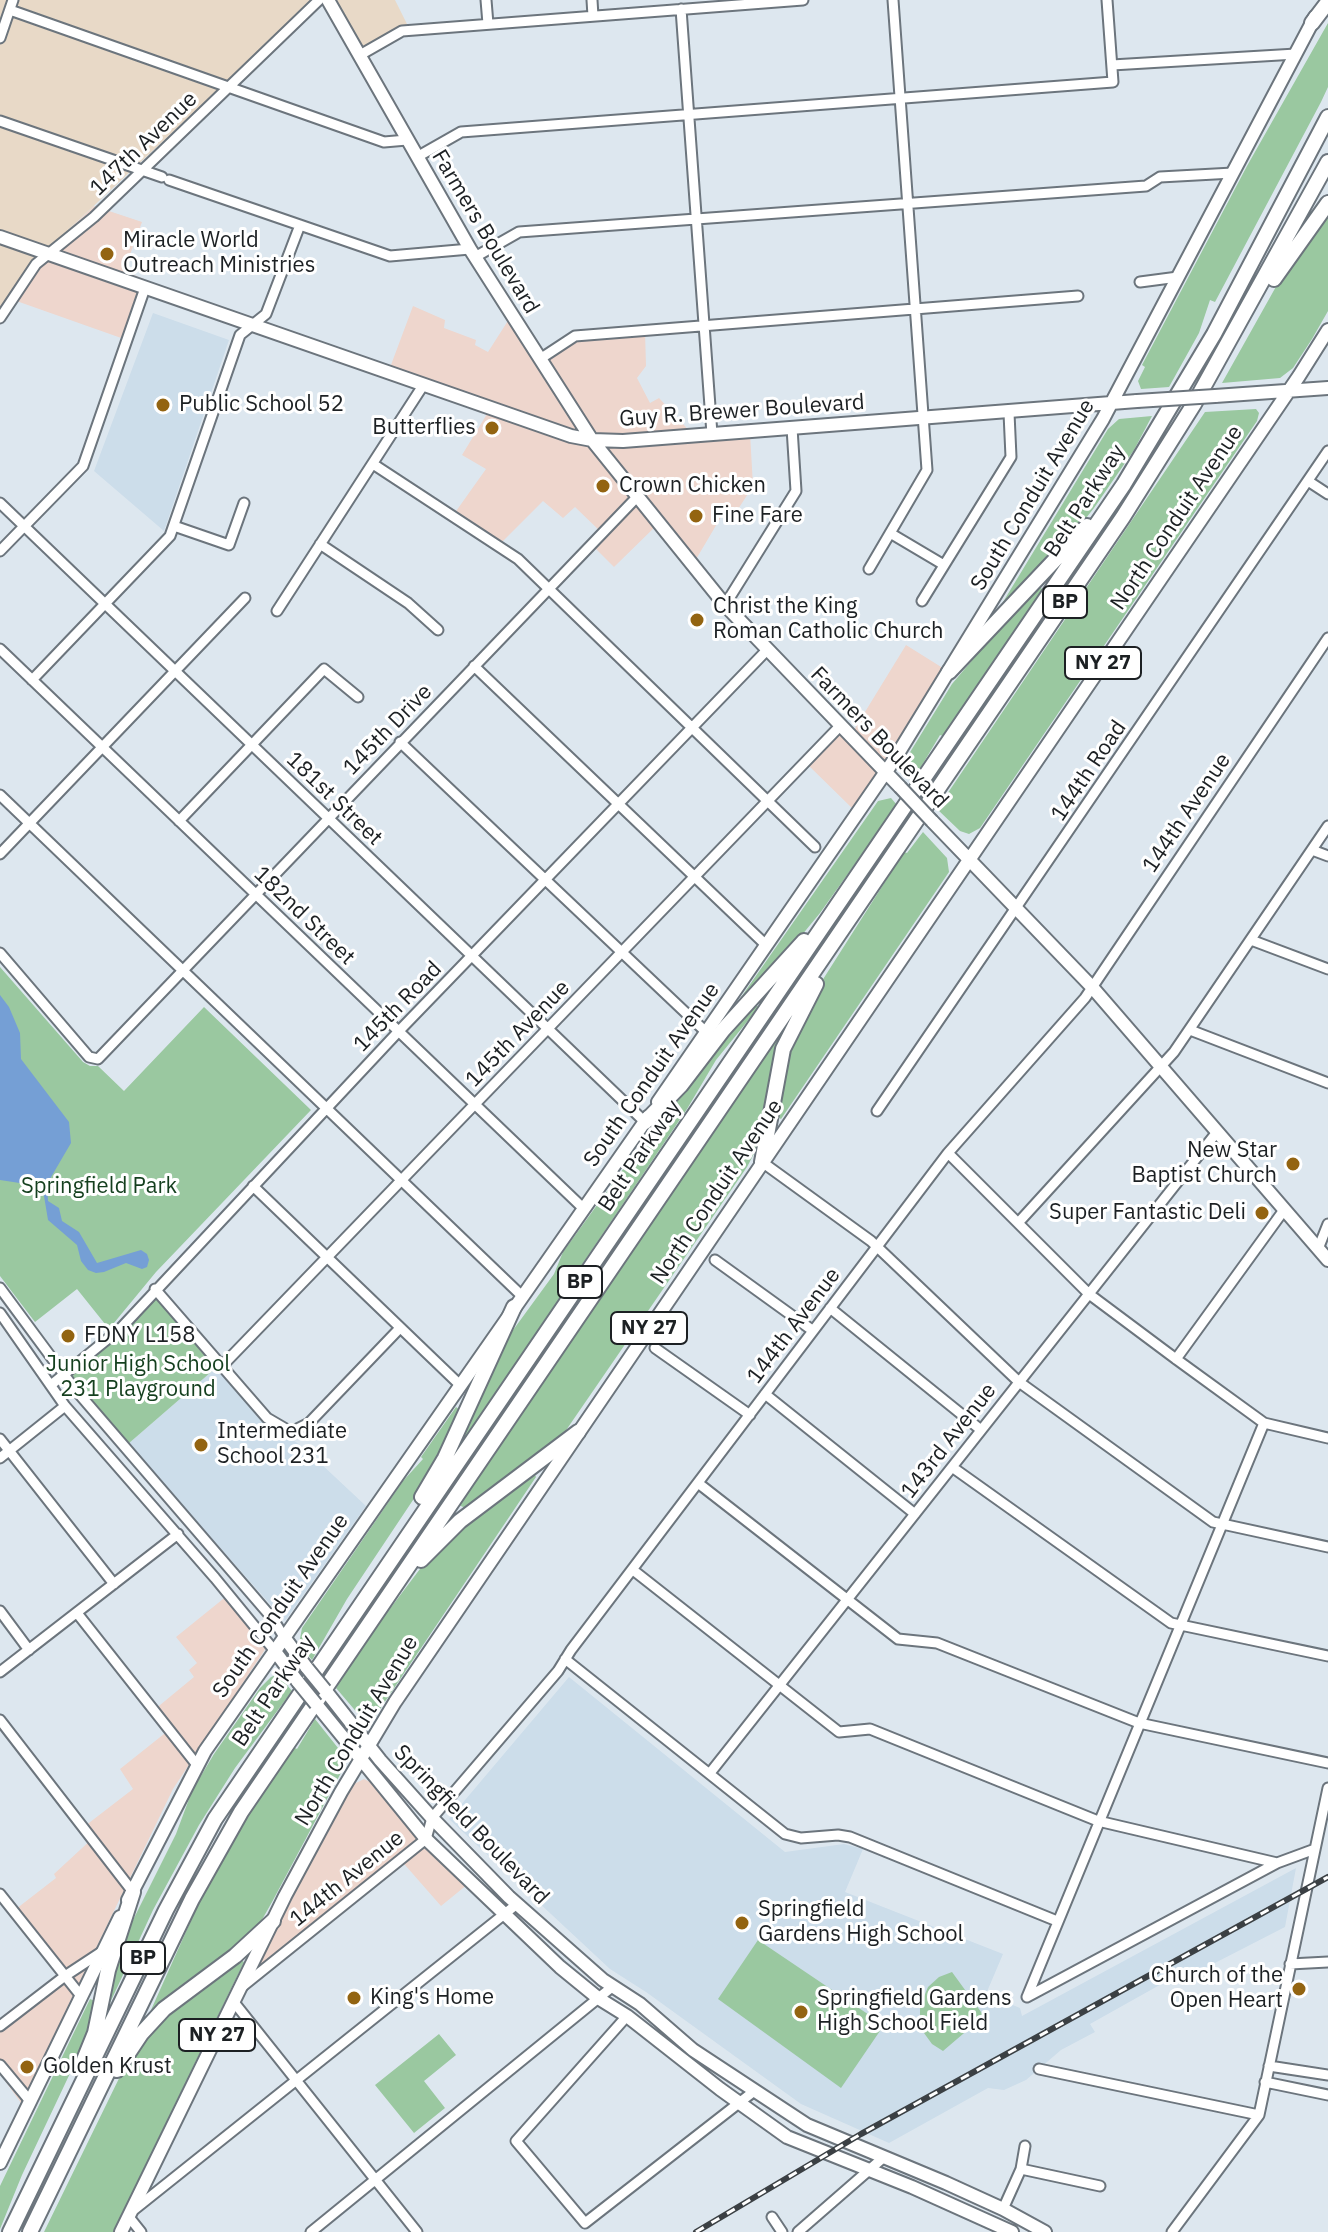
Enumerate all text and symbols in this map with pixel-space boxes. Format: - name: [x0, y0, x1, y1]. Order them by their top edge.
- street label: 147th Avenue: [85, 86, 203, 202]
- street label: Farmers Boulevard: [426, 145, 544, 319]
- place label: Miracle World Outreach Ministries: [123, 228, 315, 280]
- marker: Miracle World Outreach Ministries: [98, 245, 116, 263]
- street label: Guy R. Brewer Boulevard: [618, 389, 866, 433]
- place label: Public School 52: [179, 392, 344, 418]
- street label: South Conduit Avenue: [965, 395, 1101, 595]
- marker: Public School 52: [154, 396, 172, 414]
- place label: Butterflies: [372, 415, 476, 441]
- marker: Butterflies: [483, 419, 501, 437]
- street label: North Conduit Avenue: [1105, 421, 1249, 615]
- street label: Belt Parkway: [1039, 440, 1131, 562]
- place label: Crown Chicken: [619, 473, 766, 499]
- marker: Crown Chicken: [594, 477, 612, 495]
- place label: Fine Fare: [712, 503, 803, 529]
- marker: Fine Fare: [687, 507, 705, 525]
- road number: BP: [1043, 586, 1087, 618]
- place label: Christ the King Roman Catholic Church: [713, 594, 944, 646]
- marker: Christ the King Roman Catholic Church: [688, 611, 706, 629]
- road number: NY 27: [1065, 647, 1141, 679]
- street label: Farmers Boulevard: [805, 662, 953, 814]
- street label: 145th Drive: [338, 679, 438, 781]
- street label: 144th Road: [1046, 716, 1132, 826]
- street label: 181st Street: [280, 747, 388, 851]
- street label: 144th Avenue: [1137, 748, 1237, 878]
- street label: 182nd Street: [248, 861, 360, 971]
- street label: 145th Road: [348, 956, 448, 1058]
- street label: 145th Avenue: [460, 975, 576, 1093]
- street label: South Conduit Avenue: [578, 978, 726, 1172]
- street label: Belt Parkway: [593, 1095, 687, 1217]
- street label: North Conduit Avenue: [645, 1095, 789, 1289]
- place label: New Star Baptist Church: [1131, 1138, 1277, 1190]
- marker: New Star Baptist Church: [1284, 1155, 1302, 1173]
- park label: Springfield Park: [21, 1174, 177, 1200]
- place label: Super Fantastic Deli: [1049, 1200, 1246, 1226]
- marker: Super Fantastic Deli: [1253, 1204, 1271, 1222]
- street label: 144th Avenue: [742, 1263, 846, 1389]
- road number: BP: [558, 1266, 602, 1298]
- road number: NY 27: [611, 1312, 687, 1344]
- place label: FDNY L158: [84, 1323, 195, 1349]
- marker: FDNY L158: [59, 1327, 77, 1345]
- park label: Junior High School 231 Playground: [46, 1352, 230, 1404]
- street label: 143rd Avenue: [896, 1378, 1002, 1504]
- place label: Intermediate School 231: [217, 1419, 347, 1470]
- marker: Intermediate School 231: [192, 1436, 210, 1454]
- street label: South Conduit Avenue: [207, 1509, 355, 1703]
- street label: Belt Parkway: [227, 1630, 321, 1752]
- street label: North Conduit Avenue: [290, 1631, 424, 1831]
- street label: Springfield Boulevard: [388, 1740, 554, 1910]
- street label: 144th Avenue: [285, 1825, 409, 1933]
- place label: Springfield Gardens High School: [758, 1897, 964, 1948]
- marker: Springfield Gardens High School: [733, 1914, 751, 1932]
- road number: BP: [121, 1942, 165, 1974]
- place label: Church of the Open Heart: [1151, 1963, 1283, 2014]
- marker: Church of the Open Heart: [1290, 1980, 1308, 1998]
- place label: King's Home: [370, 1985, 494, 2011]
- place label: Springfield Gardens High School Field: [817, 1986, 1012, 2038]
- marker: King's Home: [345, 1989, 363, 2007]
- marker: Springfield Gardens High School Field: [792, 2003, 810, 2021]
- road number: NY 27: [179, 2019, 255, 2051]
- place label: Golden Krust: [43, 2054, 172, 2080]
- marker: Golden Krust: [18, 2058, 36, 2076]

